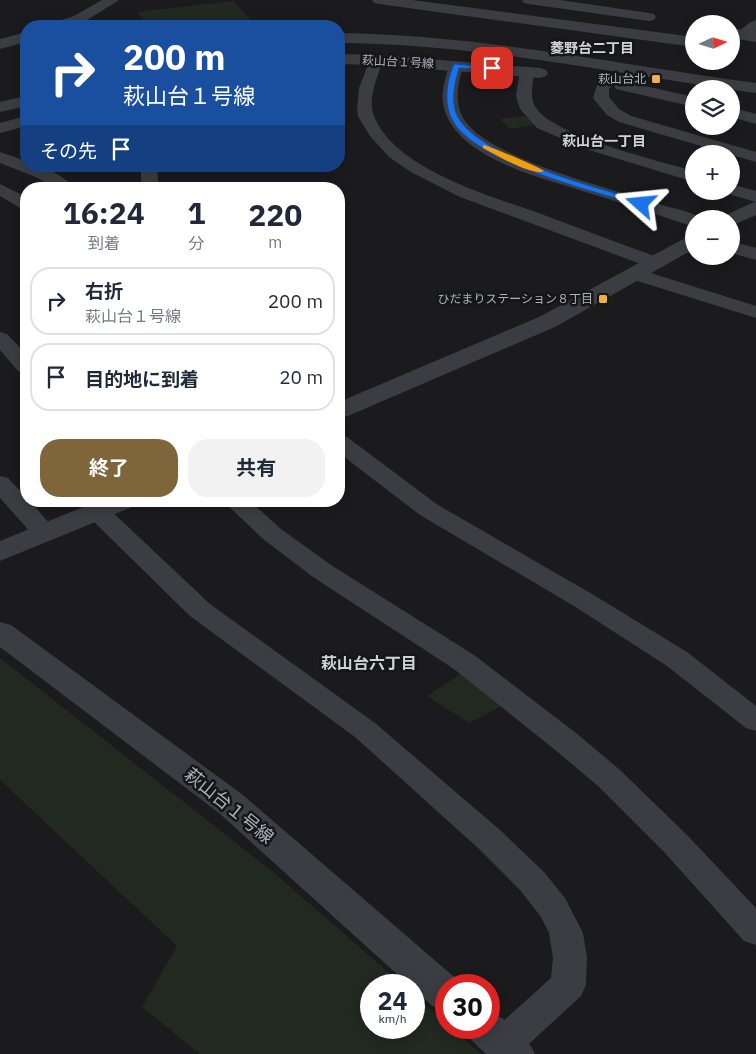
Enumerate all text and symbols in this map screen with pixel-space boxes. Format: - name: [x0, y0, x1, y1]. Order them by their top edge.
- north arrow: [685, 15, 740, 70]
- map controls: [685, 15, 740, 265]
- text: 200 m: [123, 34, 226, 80]
- district label: 菱野台二丁目: [550, 39, 634, 57]
- icon: right: [40, 40, 105, 105]
- pin: [471, 47, 513, 89]
- street label: 萩山台１号線: [362, 52, 434, 71]
- icon: arrive: [478, 54, 506, 82]
- place label: 萩山台北: [598, 71, 646, 86]
- marker: 萩山台北: [650, 73, 662, 85]
- button: layers: [685, 80, 740, 135]
- text: 萩山台１号線: [123, 81, 255, 110]
- district label: 萩山台一丁目: [562, 132, 646, 150]
- icon: arrive: [107, 135, 135, 163]
- text: その先: [40, 139, 97, 163]
- button: +: [685, 145, 740, 200]
- position arrow: [614, 177, 666, 229]
- text: 16:24: [63, 193, 145, 232]
- text: 1: [187, 193, 205, 232]
- text: 220: [248, 195, 302, 234]
- button: −: [685, 210, 740, 265]
- text: m: [268, 232, 282, 252]
- text: 到着: [88, 233, 120, 253]
- text: 分: [188, 233, 204, 253]
- text: 右折: [85, 279, 123, 303]
- icon: right: [42, 287, 70, 315]
- text: 200 m: [268, 289, 323, 313]
- place label: ひだまりステーション８丁目: [437, 291, 593, 306]
- marker: ひだまりステーション８丁目: [597, 293, 609, 305]
- text: 萩山台１号線: [85, 306, 181, 326]
- icon: arrive: [42, 363, 70, 391]
- text: 20 m: [279, 365, 323, 389]
- text: 目的地に到着: [85, 367, 199, 391]
- button: 終了: [40, 439, 178, 497]
- button: 共有: [188, 439, 325, 497]
- district label: 萩山台六丁目: [321, 653, 417, 673]
- street label: 萩山台１号線: [180, 763, 279, 849]
- speed limit sign: 30: [435, 974, 500, 1039]
- text: 24: [377, 984, 408, 1017]
- text: km/h: [378, 1011, 407, 1026]

